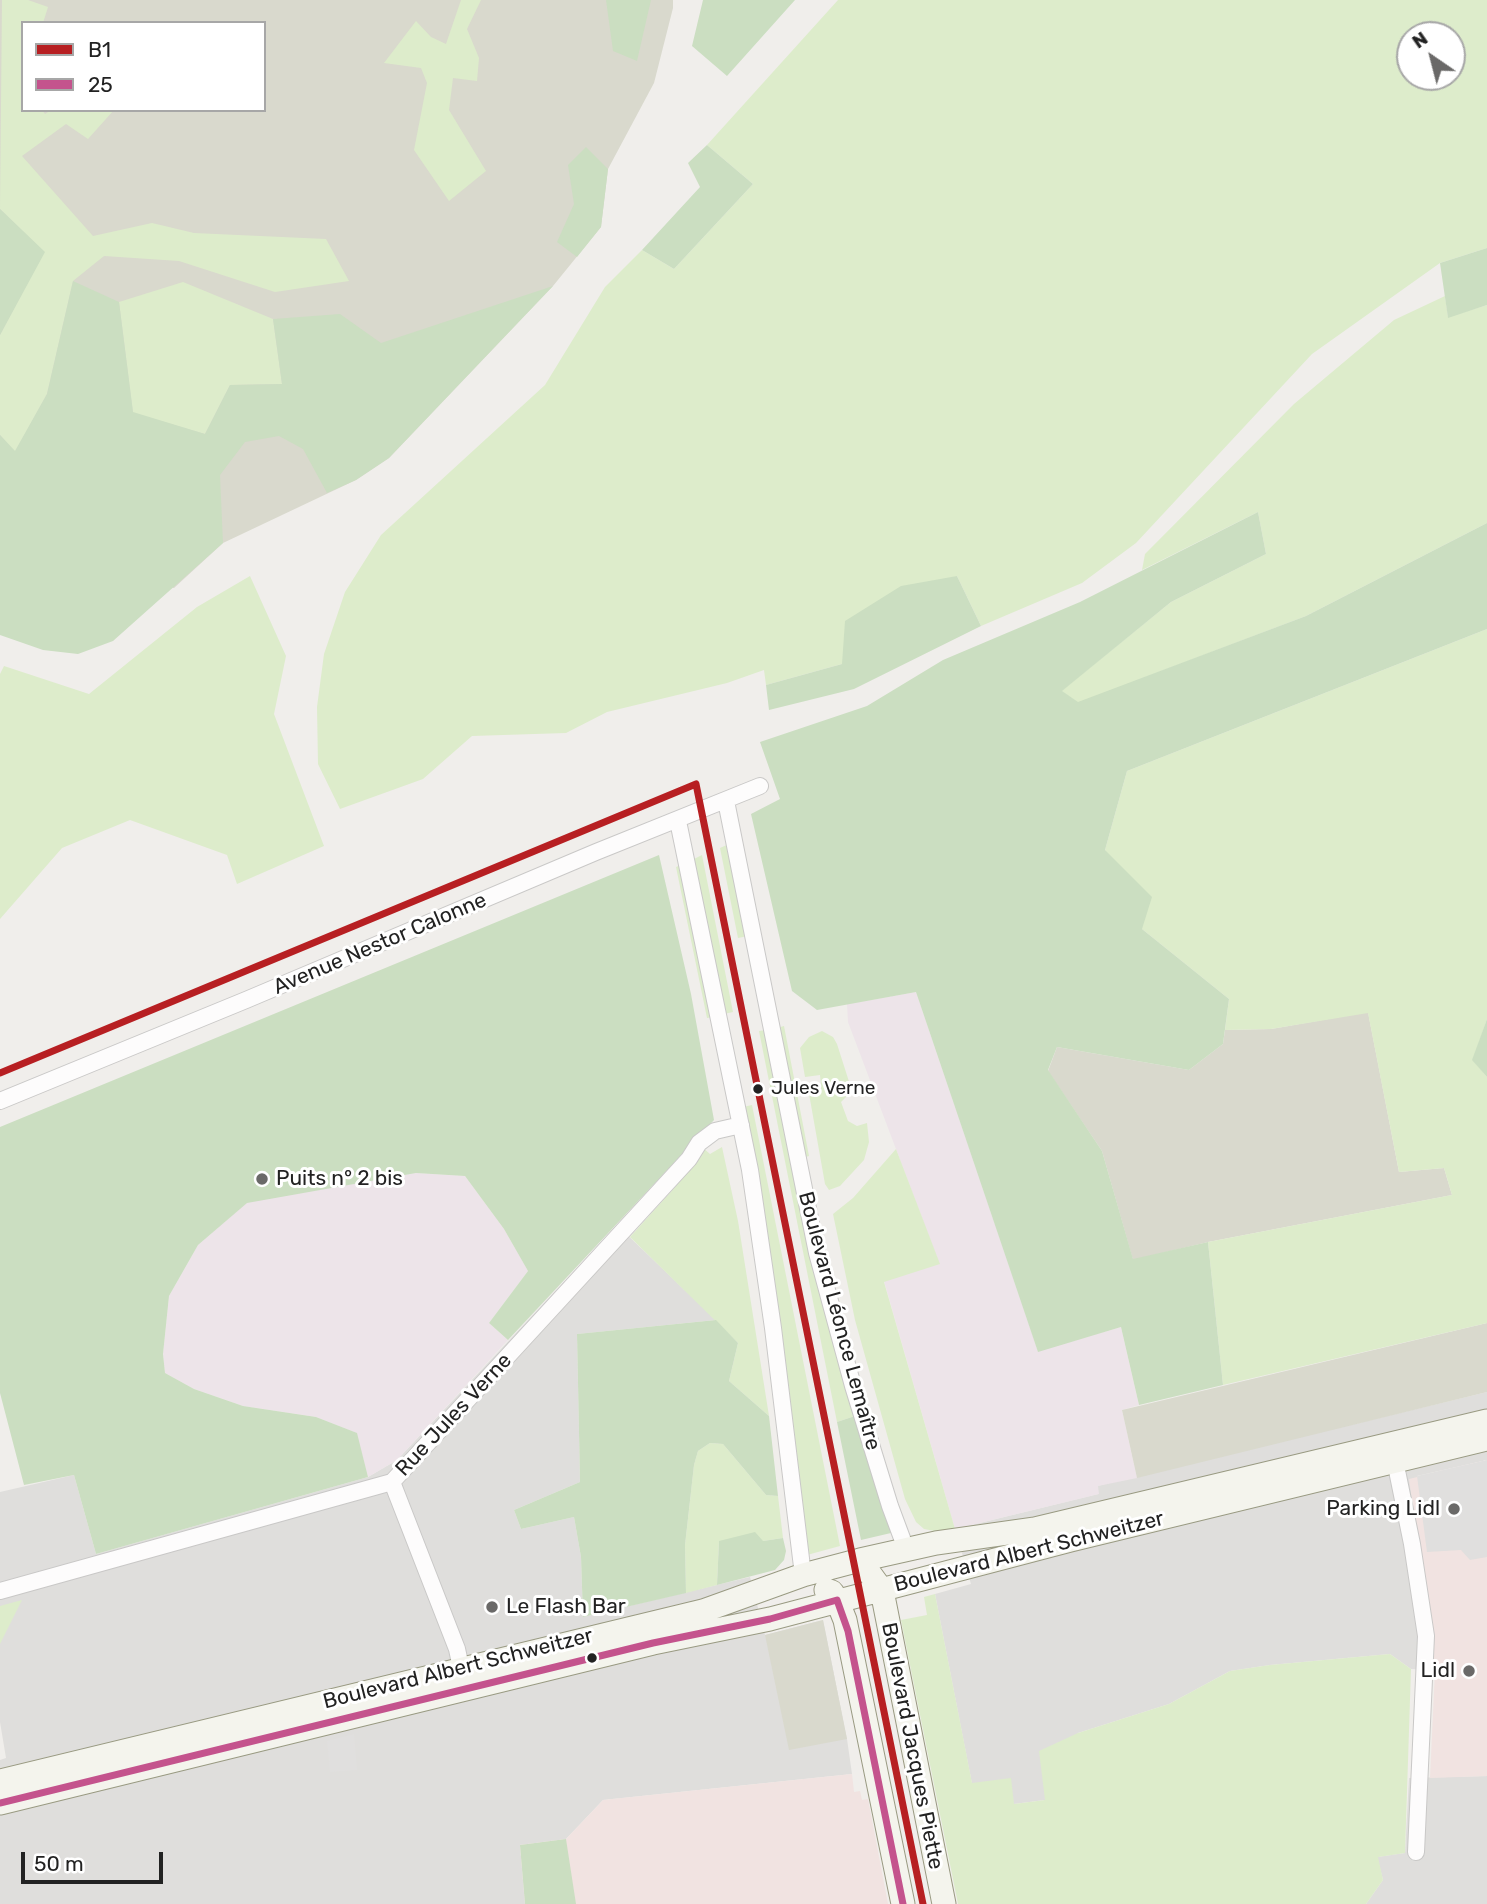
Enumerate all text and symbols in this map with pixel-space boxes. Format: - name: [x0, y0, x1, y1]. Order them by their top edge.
- legend: [21, 21, 266, 112]
- north arrow: [1396, 21, 1466, 91]
- text: N: [1408, 27, 1432, 53]
- text: B1: [88, 37, 111, 62]
- text: 25: [88, 72, 113, 97]
- street label: Avenue Nestor Calonne: [270, 888, 490, 1000]
- place label: Jules Verne: [771, 1078, 875, 1100]
- marker: Jules Verne: [751, 1082, 765, 1096]
- place label: Puits n° 2 bis: [276, 1166, 403, 1192]
- marker: Puits n° 2 bis: [254, 1171, 270, 1187]
- street label: Boulevard Léonce Lemaître: [792, 1189, 886, 1453]
- street label: Rue Jules Verne: [391, 1348, 517, 1482]
- place label: Parking Lidl: [1326, 1496, 1440, 1522]
- marker: Parking Lidl: [1446, 1501, 1462, 1517]
- street label: Boulevard Albert Schweitzer: [891, 1506, 1167, 1598]
- place label: Le Flash Bar: [506, 1594, 626, 1620]
- marker: Le Flash Bar: [484, 1599, 500, 1615]
- street label: Boulevard Jacques Piette: [876, 1620, 948, 1872]
- street label: Boulevard Albert Schweitzer: [320, 1623, 596, 1715]
- unlabelled marker: [585, 1651, 599, 1665]
- place label: Lidl: [1420, 1658, 1455, 1684]
- marker: Lidl: [1461, 1663, 1477, 1679]
- scale bar: [24, 1838, 166, 1882]
- text: 50 m: [34, 1851, 84, 1876]

